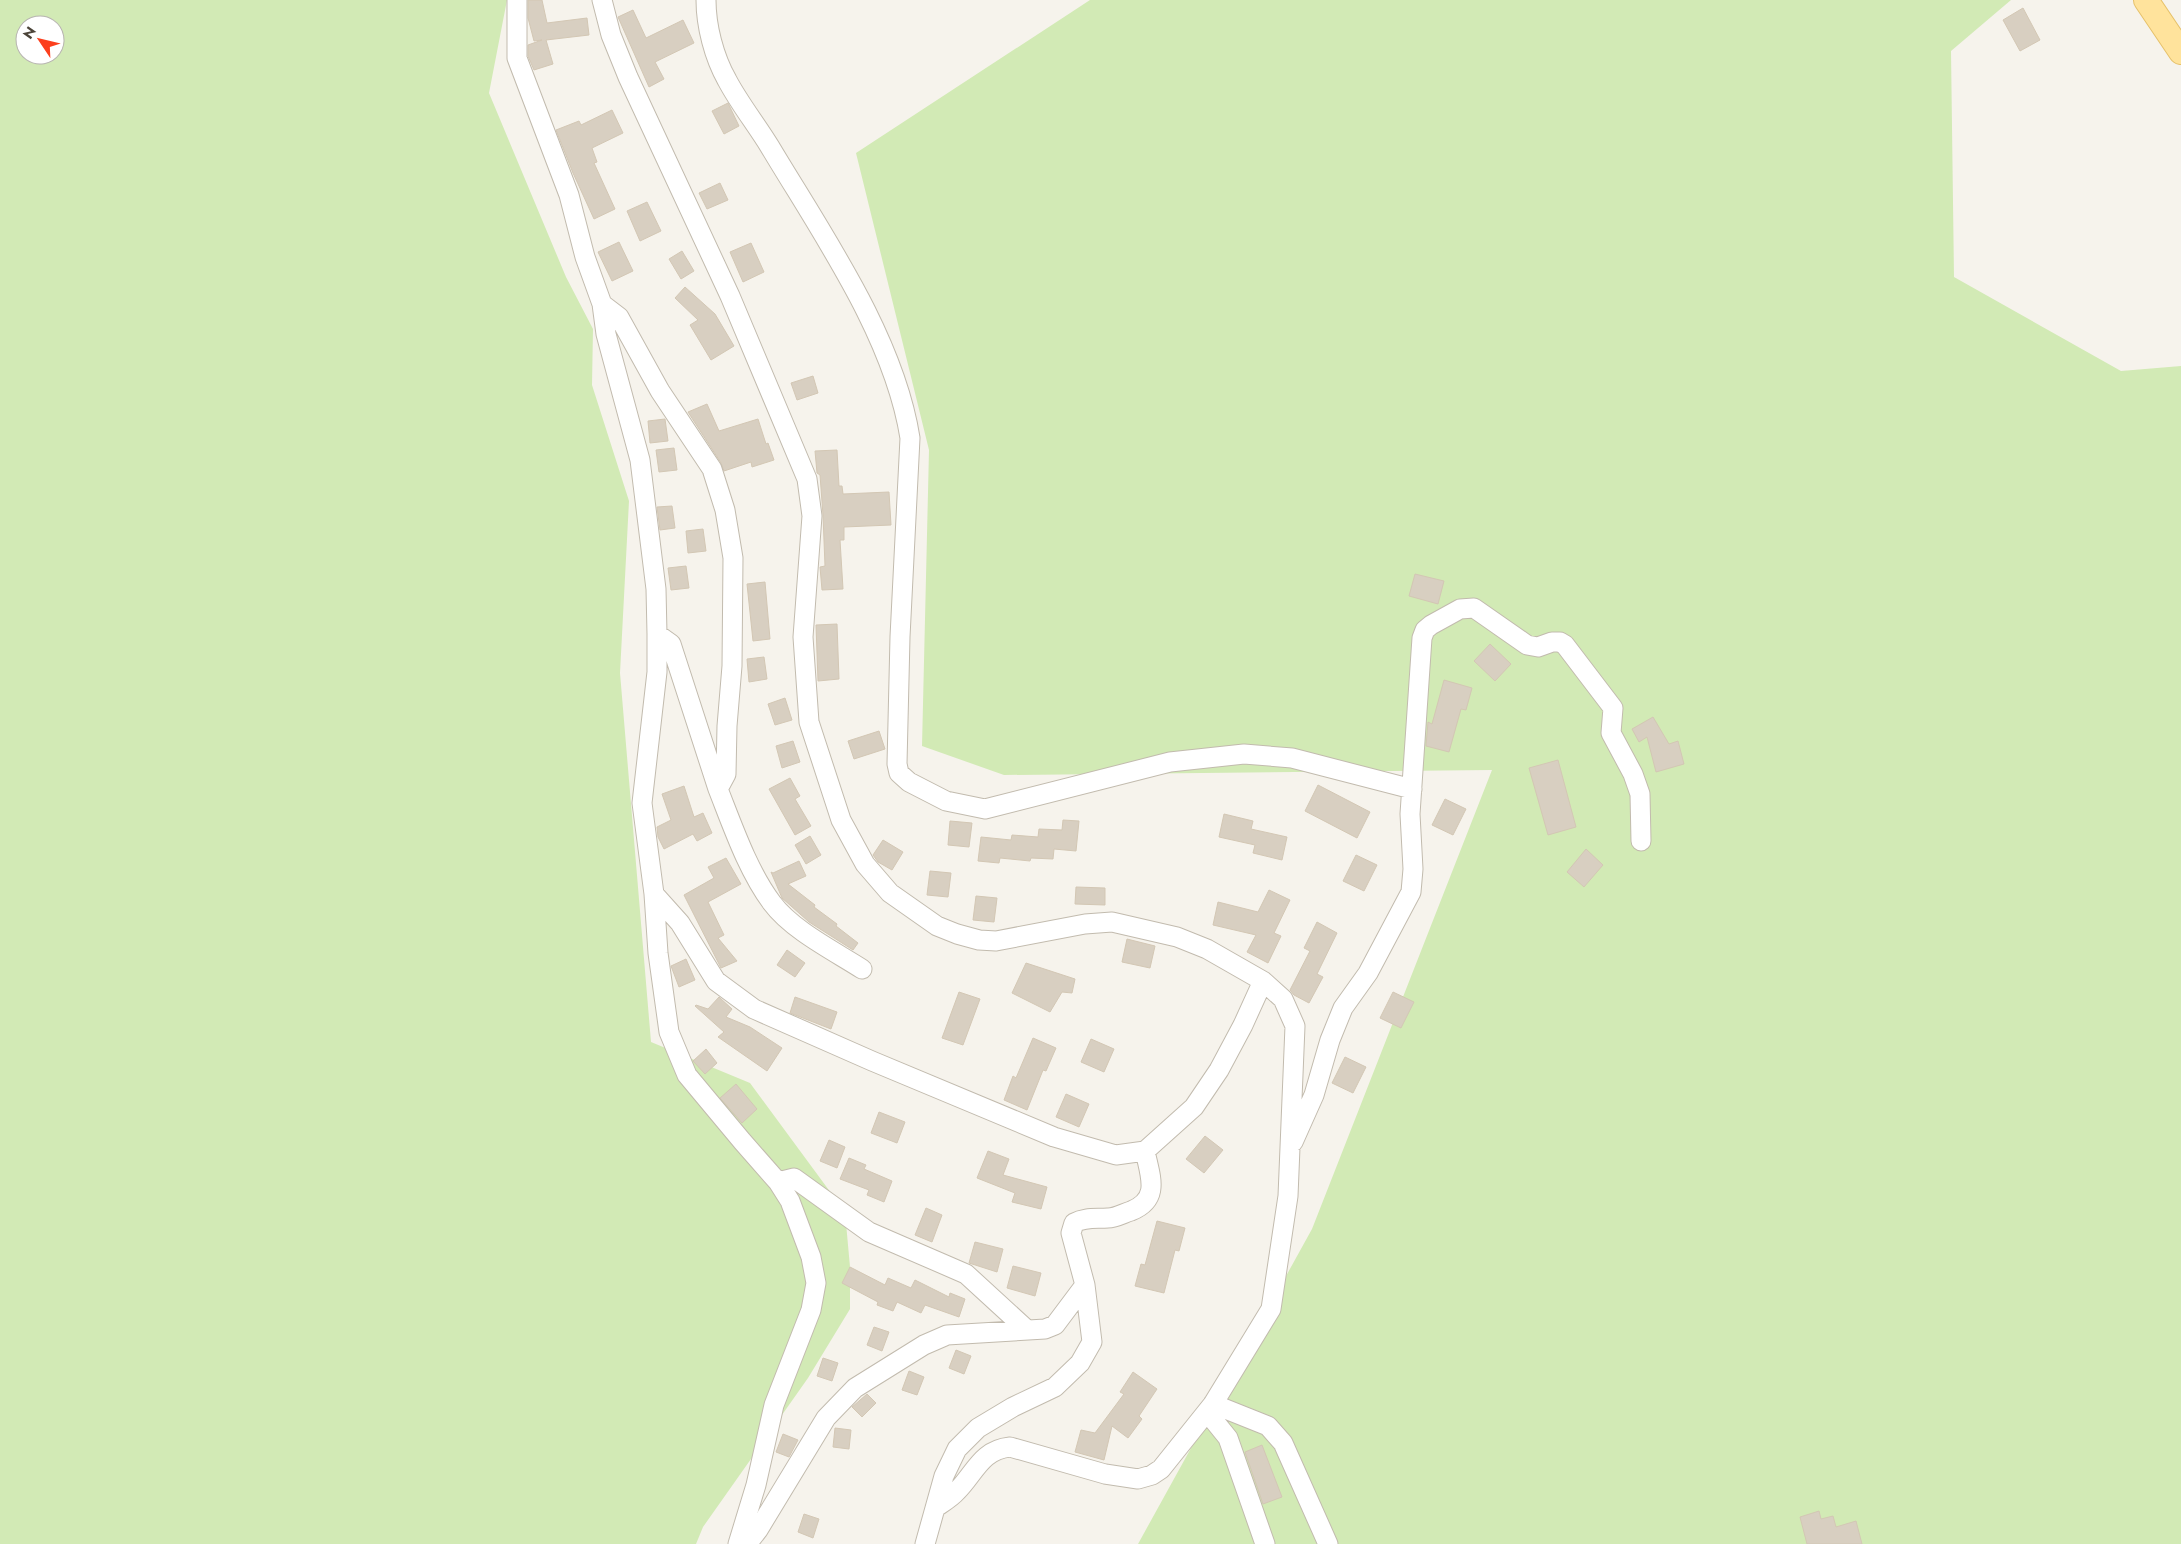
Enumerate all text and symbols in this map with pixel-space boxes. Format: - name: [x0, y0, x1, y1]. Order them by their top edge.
- north arrow: [15, 15, 65, 65]
- text: N: [18, 22, 41, 43]

